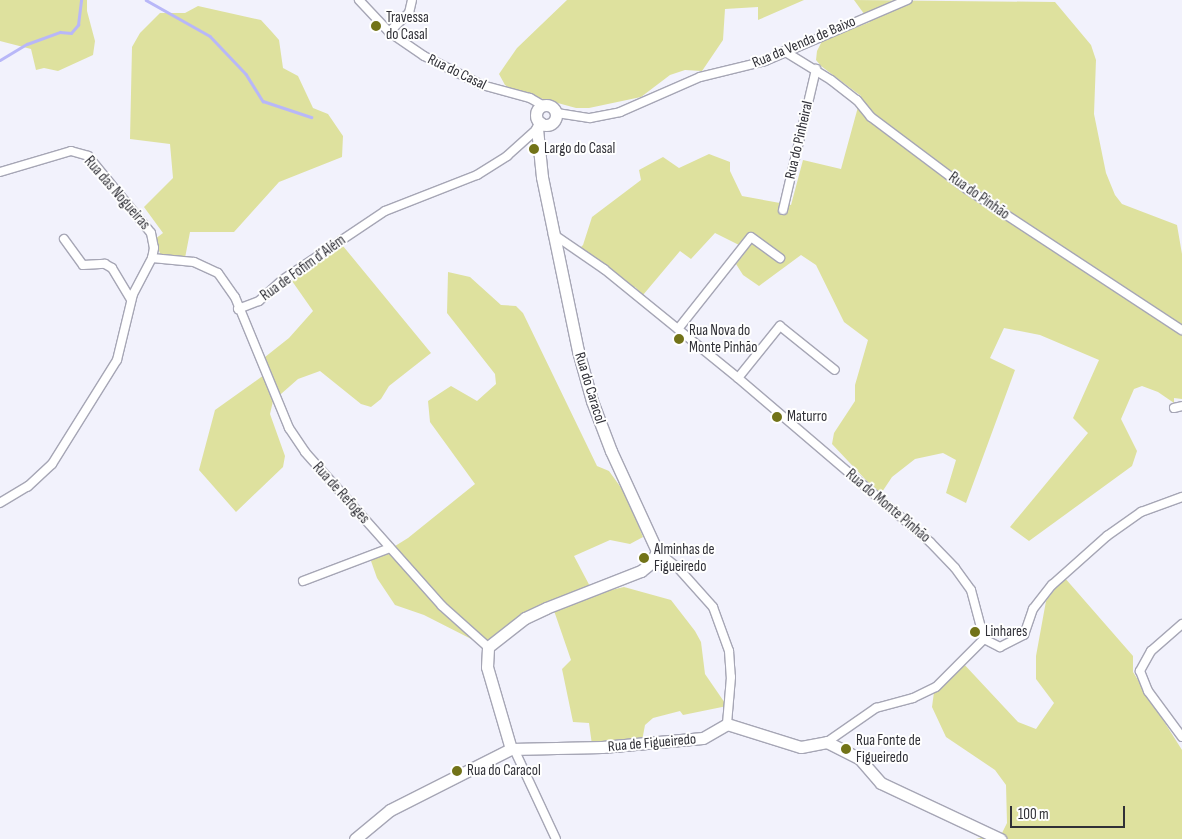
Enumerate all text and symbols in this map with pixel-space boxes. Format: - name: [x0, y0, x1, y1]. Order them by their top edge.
- place label: Travessa do Casal: [386, 8, 429, 43]
- street label: Rua da Venda de Baixo: [750, 12, 858, 72]
- marker: Travessa do Casal: [370, 20, 382, 32]
- street label: Rua do Casal: [425, 50, 489, 94]
- street label: Rua do Pinheiral: [781, 99, 817, 181]
- place label: Largo do Casal: [544, 140, 615, 158]
- marker: Largo do Casal: [528, 143, 540, 155]
- street label: Rua das Nogueiras: [80, 153, 154, 233]
- street label: Rua do Pinhão: [945, 168, 1013, 224]
- street label: Rua de Fofim d´Além: [257, 231, 349, 305]
- place label: Rua Nova do Monte Pinhão: [689, 321, 757, 356]
- marker: Rua Nova do Monte Pinhão: [673, 333, 685, 345]
- street label: Rua do Caracol: [571, 350, 609, 426]
- place label: Maturro: [787, 408, 827, 426]
- marker: Maturro: [771, 411, 783, 423]
- street label: Rua de Refoges: [309, 459, 373, 527]
- street label: Rua do Monte Pinhão: [842, 465, 934, 547]
- place label: Alminhas de Figueiredo: [654, 540, 714, 575]
- marker: Alminhas de Figueiredo: [638, 552, 650, 564]
- place label: Linhares: [985, 623, 1027, 641]
- marker: Linhares: [969, 626, 981, 638]
- street label: Rua de Figueiredo: [607, 730, 697, 756]
- place label: Rua Fonte de Figueiredo: [856, 731, 921, 766]
- marker: Rua Fonte de Figueiredo: [840, 743, 852, 755]
- place label: Rua do Caracol: [467, 762, 541, 780]
- marker: Rua do Caracol: [451, 765, 463, 777]
- scale bar: [1012, 796, 1127, 828]
- text: 100 m: [1018, 805, 1049, 824]

